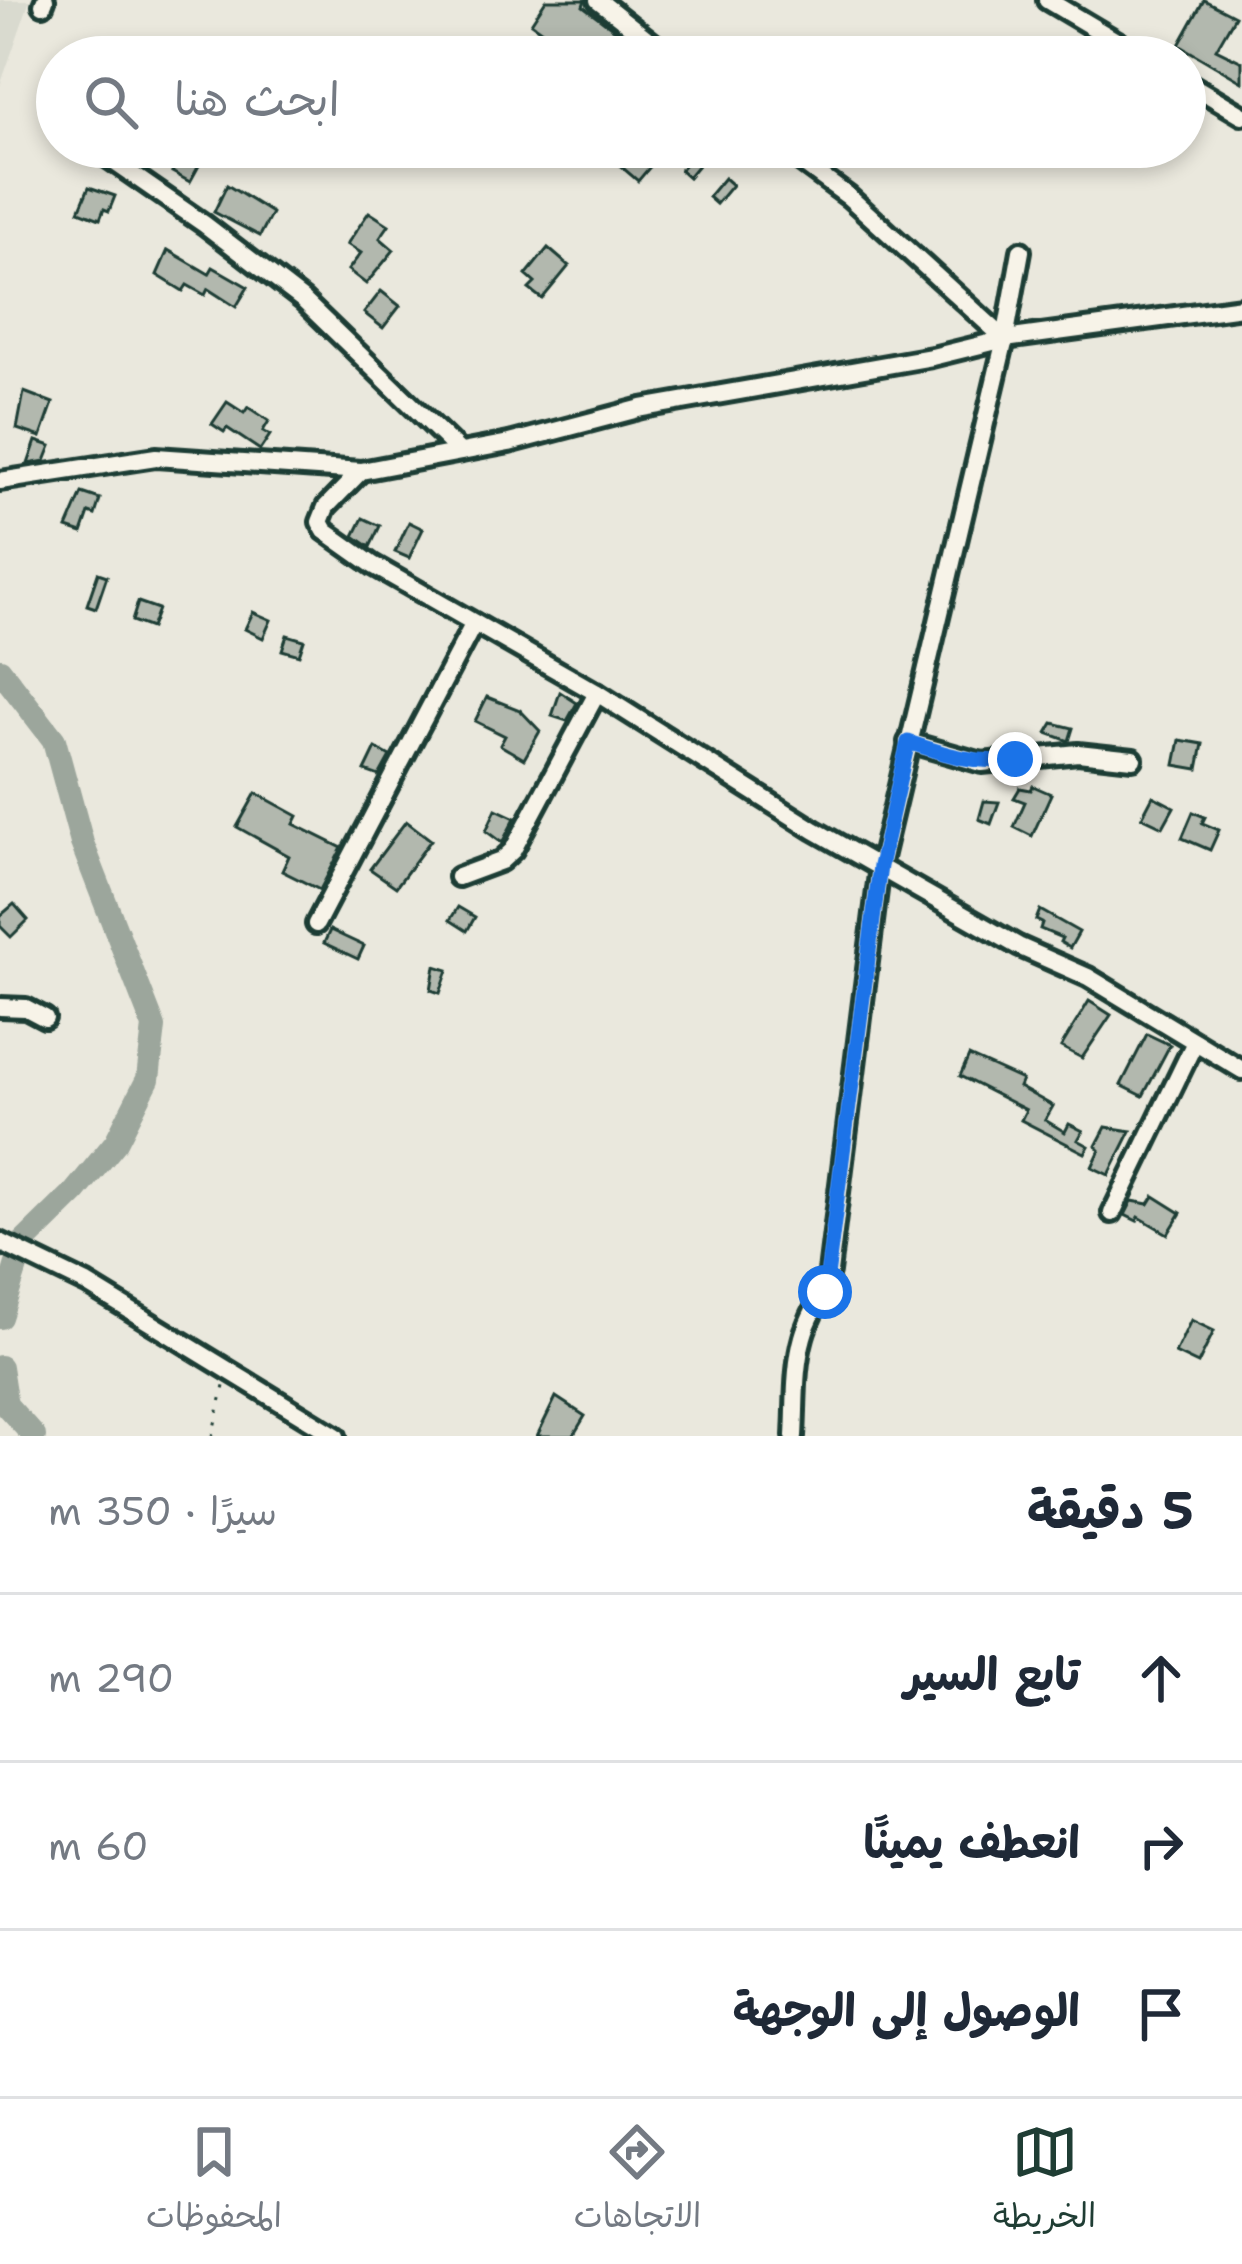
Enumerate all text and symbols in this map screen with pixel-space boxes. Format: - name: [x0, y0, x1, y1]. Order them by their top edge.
- search box: [36, 36, 1206, 168]
- icon: search: [78, 69, 144, 135]
- text: ابحث هنا: [174, 69, 340, 129]
- route end: [988, 732, 1042, 786]
- route start: [798, 1265, 852, 1319]
- text: 5 دقيقة: [1027, 1476, 1194, 1544]
- text: سيرًا · 350 m: [48, 1485, 277, 1537]
- text: تابع السير: [904, 1644, 1080, 1704]
- icon: ahead: [1128, 1645, 1194, 1711]
- text: 290 m: [48, 1652, 174, 1704]
- text: انعطف يمينًا: [864, 1812, 1080, 1872]
- icon: right: [1128, 1813, 1194, 1879]
- text: 60 m: [48, 1820, 149, 1872]
- text: الوصول إلى الوجهة: [733, 1980, 1080, 2040]
- icon: arrive: [1128, 1981, 1194, 2047]
- tab: المحفوظات: [146, 2119, 282, 2245]
- tab: الاتجاهات: [574, 2119, 701, 2245]
- tab: الخريطة: [993, 2119, 1096, 2245]

